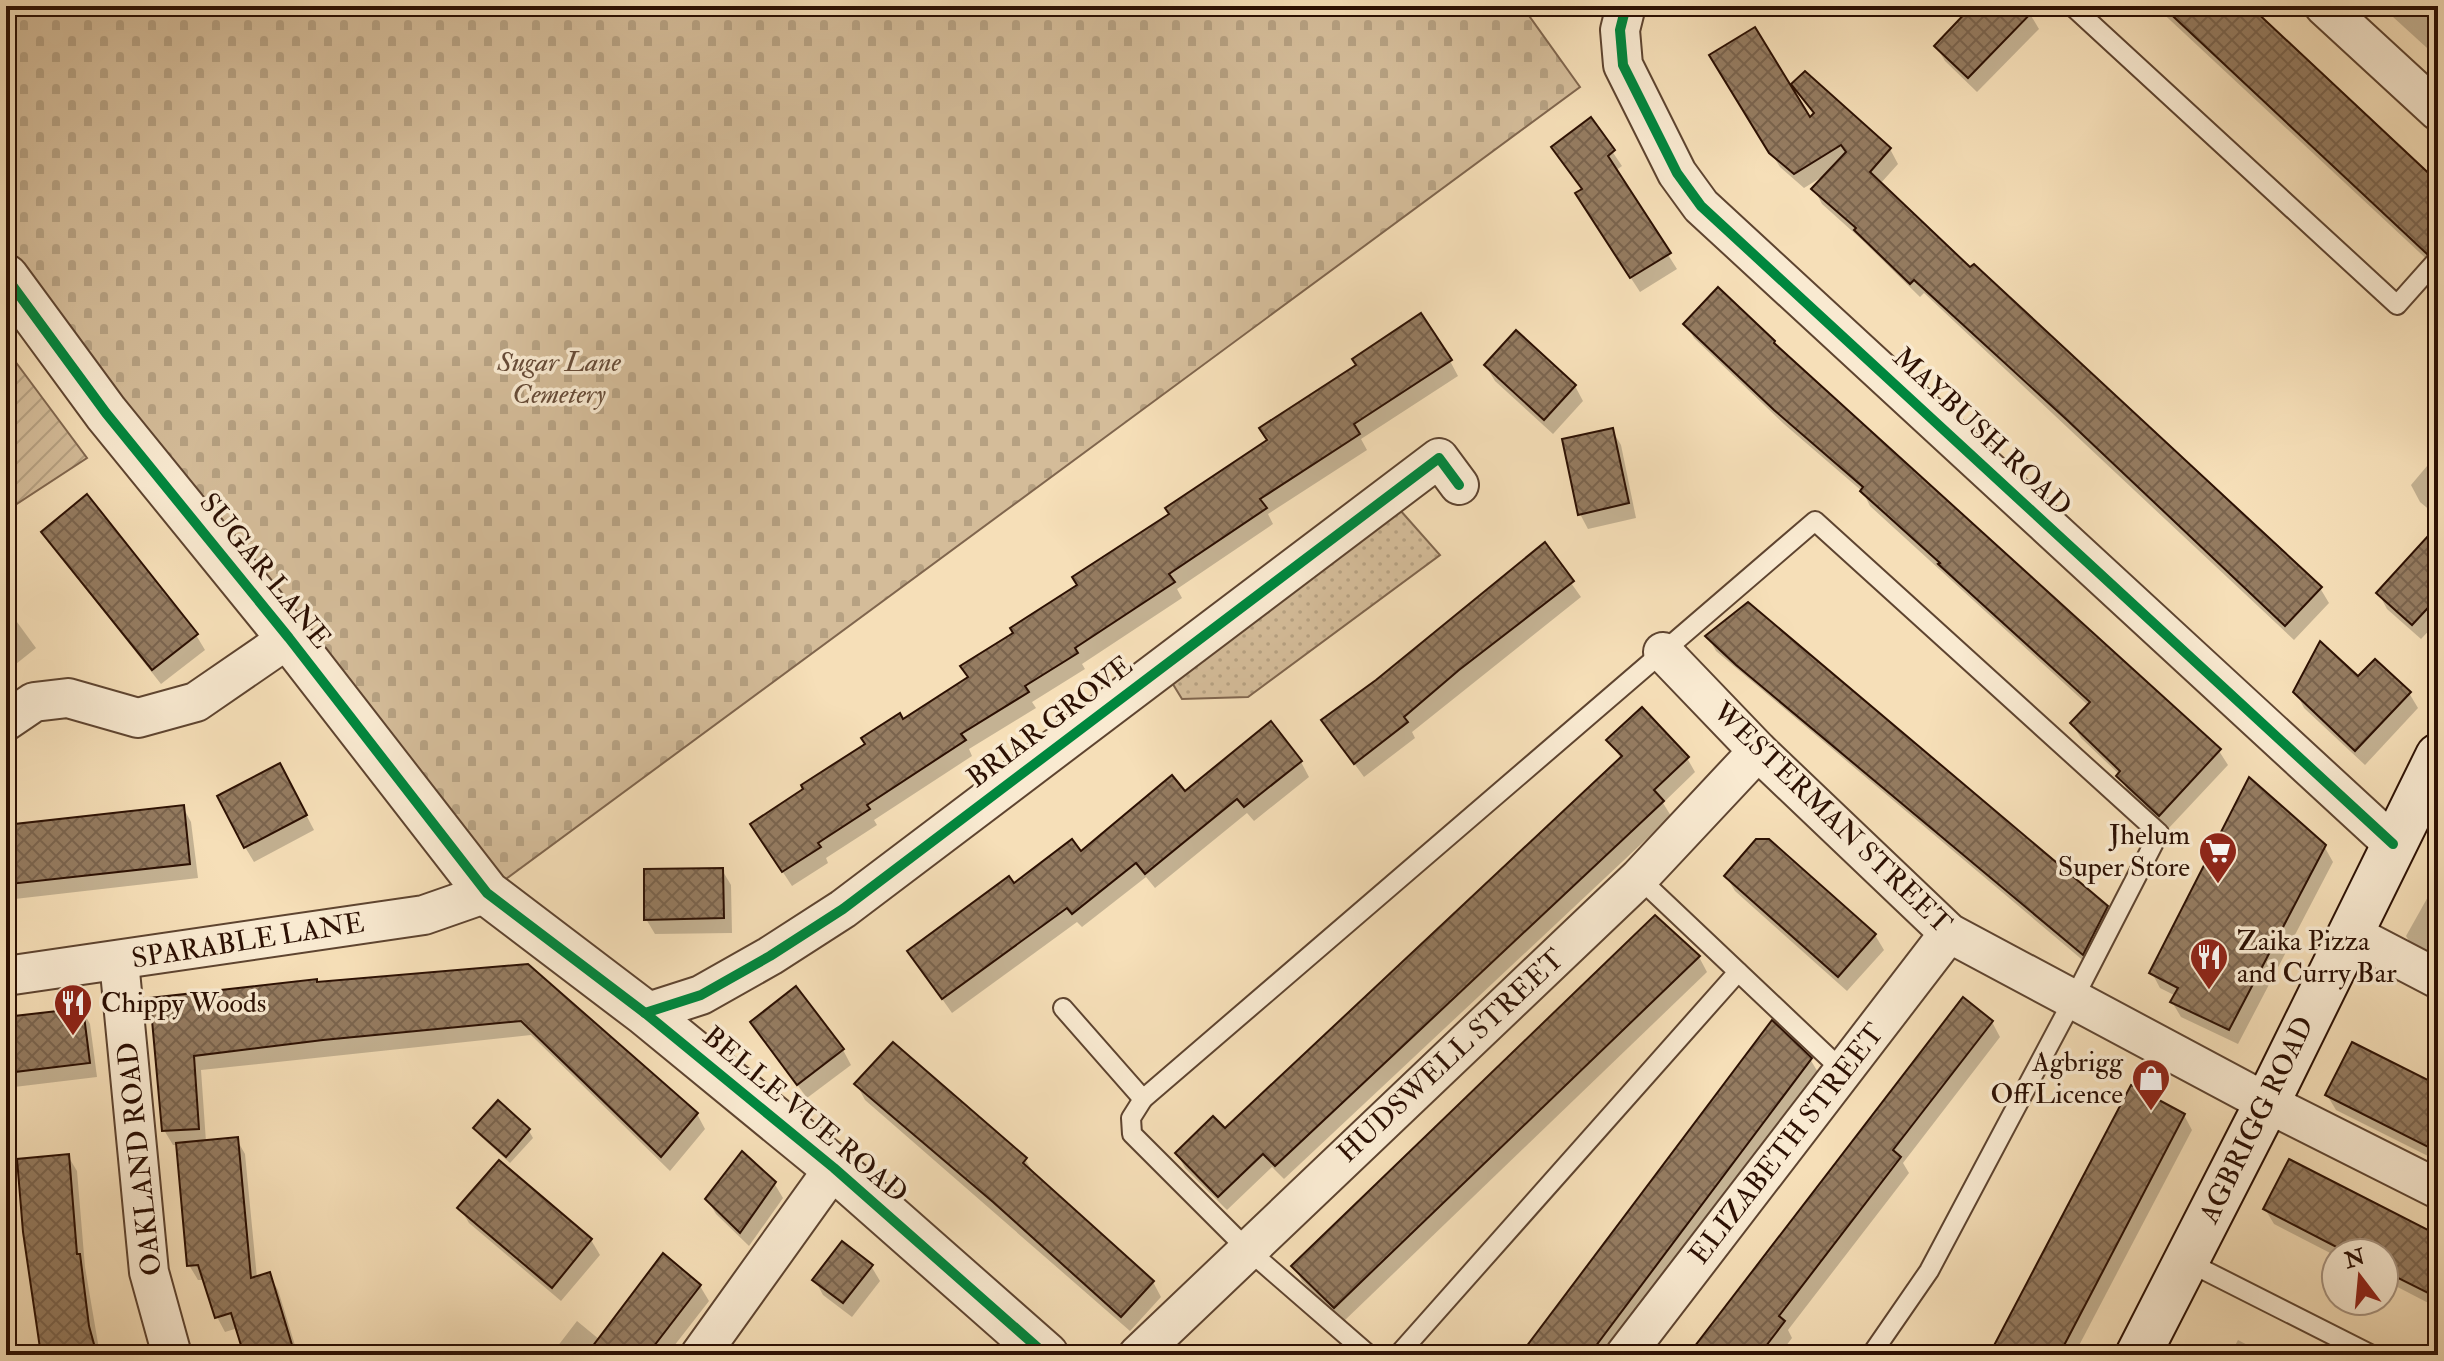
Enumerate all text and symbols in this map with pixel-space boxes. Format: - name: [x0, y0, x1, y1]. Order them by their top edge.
- street label: MAYBUSH ROAD: [1885, 340, 2079, 524]
- park label: Sugar Lane Cemetery: [496, 345, 622, 412]
- street label: SUGAR LANE: [192, 486, 338, 656]
- street label: BRIAR GROVE: [960, 648, 1140, 796]
- street label: WESTERMAN STREET: [1705, 694, 1959, 941]
- place label: Jhelum Super Store: [2058, 818, 2190, 885]
- supermarket icon: Jhelum Super Store: [2197, 830, 2239, 885]
- street label: SPARABLE LANE: [129, 905, 367, 977]
- place label: Zaika Pizza and Curry Bar: [2237, 924, 2397, 991]
- restaurant icon: Zaika Pizza and Curry Bar: [2188, 936, 2230, 991]
- street label: HUDSWELL STREET: [1330, 942, 1572, 1170]
- restaurant icon: Chippy Woods: [52, 982, 94, 1037]
- place label: Chippy Woods: [101, 986, 266, 1021]
- street label: AGBRIGG ROAD: [2191, 1011, 2322, 1230]
- street label: ELIZABETH STREET: [1682, 1016, 1892, 1271]
- street label: BELLE VUE ROAD: [695, 1019, 915, 1211]
- street label: OAKLAND ROAD: [110, 1040, 170, 1278]
- place label: Agbrigg Off Licence: [1990, 1045, 2124, 1112]
- shop icon: Agbrigg Off Licence: [2130, 1057, 2172, 1112]
- north arrow: [2320, 1237, 2400, 1317]
- text: N: [2340, 1242, 2368, 1275]

